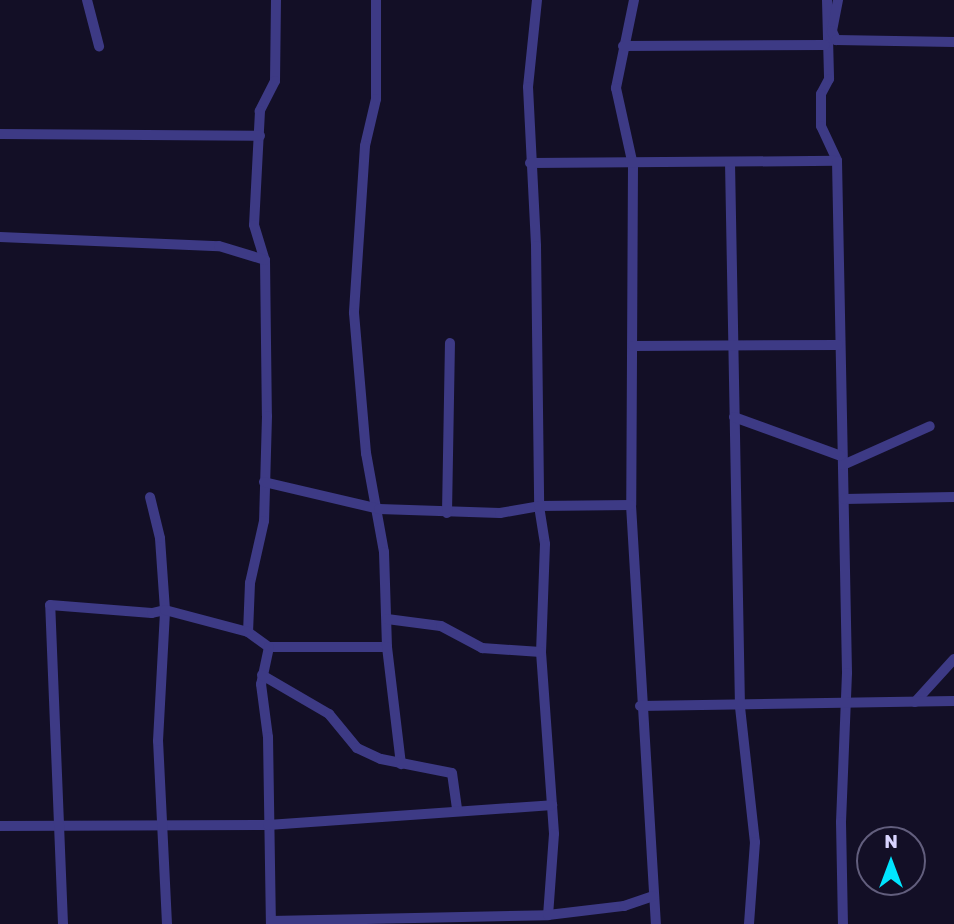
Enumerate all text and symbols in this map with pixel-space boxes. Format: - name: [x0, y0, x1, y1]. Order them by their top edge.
- north arrow: [856, 826, 926, 896]
- text: N: [884, 830, 898, 853]

